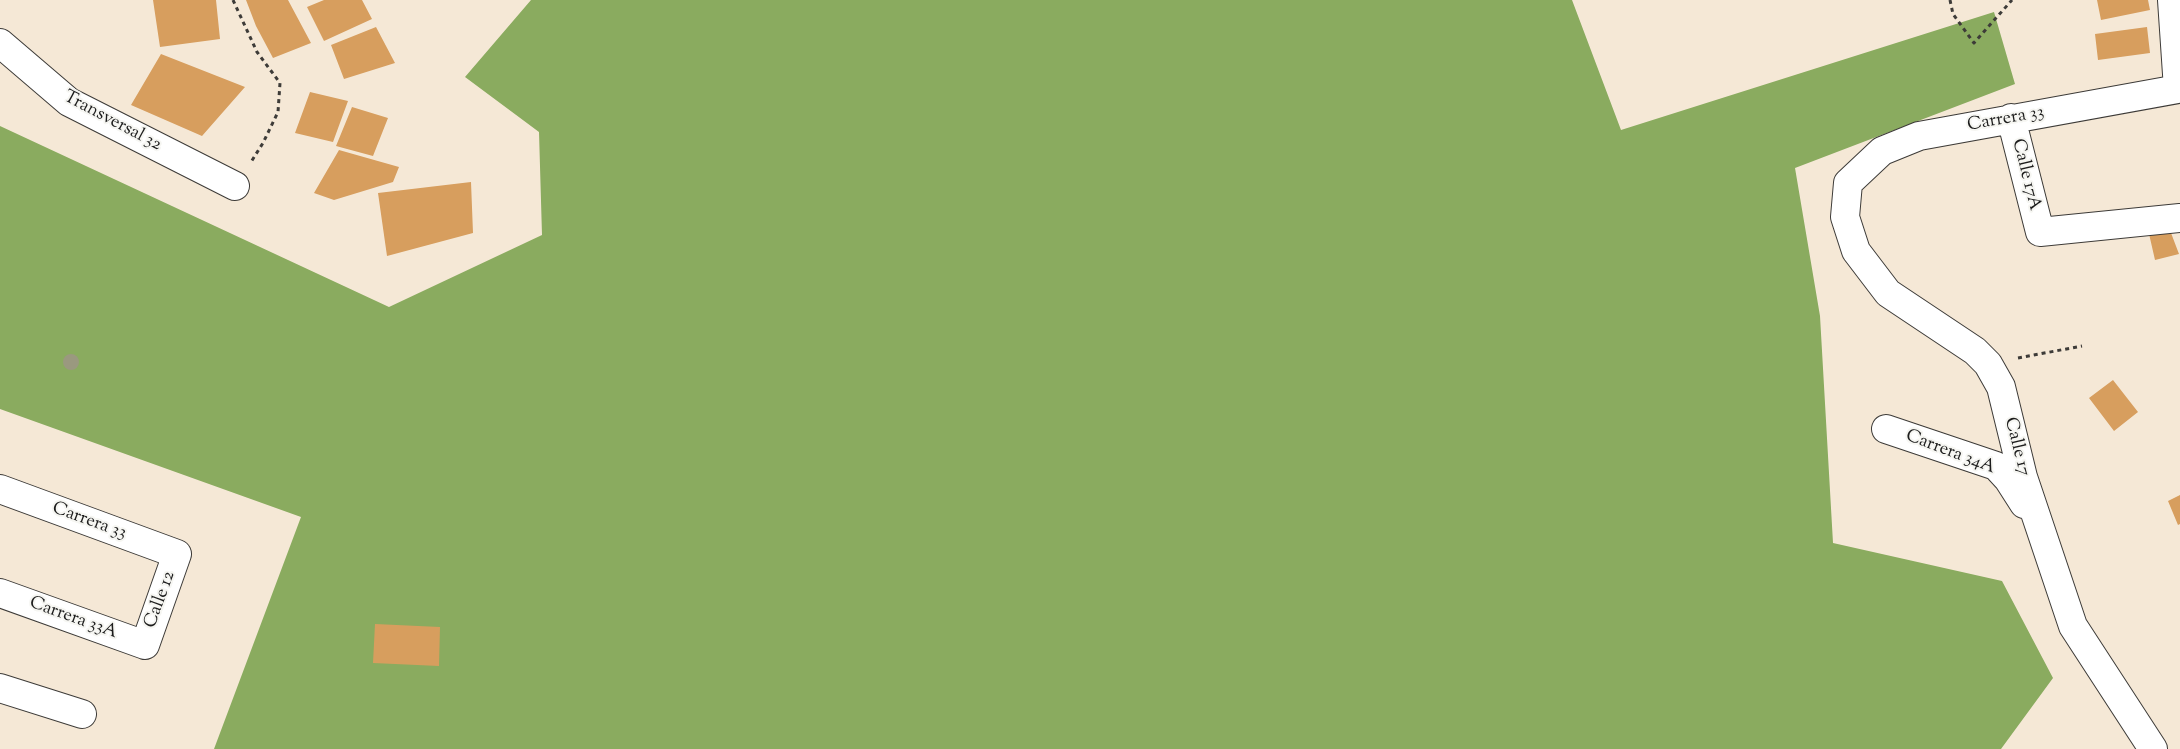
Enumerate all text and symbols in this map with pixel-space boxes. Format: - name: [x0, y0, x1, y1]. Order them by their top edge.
- street label: Transversal 32: [59, 87, 165, 157]
- street label: Carrera 33: [1966, 103, 2046, 137]
- street label: Calle 17A: [2006, 137, 2044, 213]
- street label: Calle 17: [1998, 415, 2034, 479]
- street label: Carrera 34A: [1902, 426, 1998, 480]
- street label: Carrera 33: [49, 499, 129, 545]
- street label: Calle 12: [141, 568, 181, 632]
- street label: Carrera 33A: [26, 593, 120, 645]

